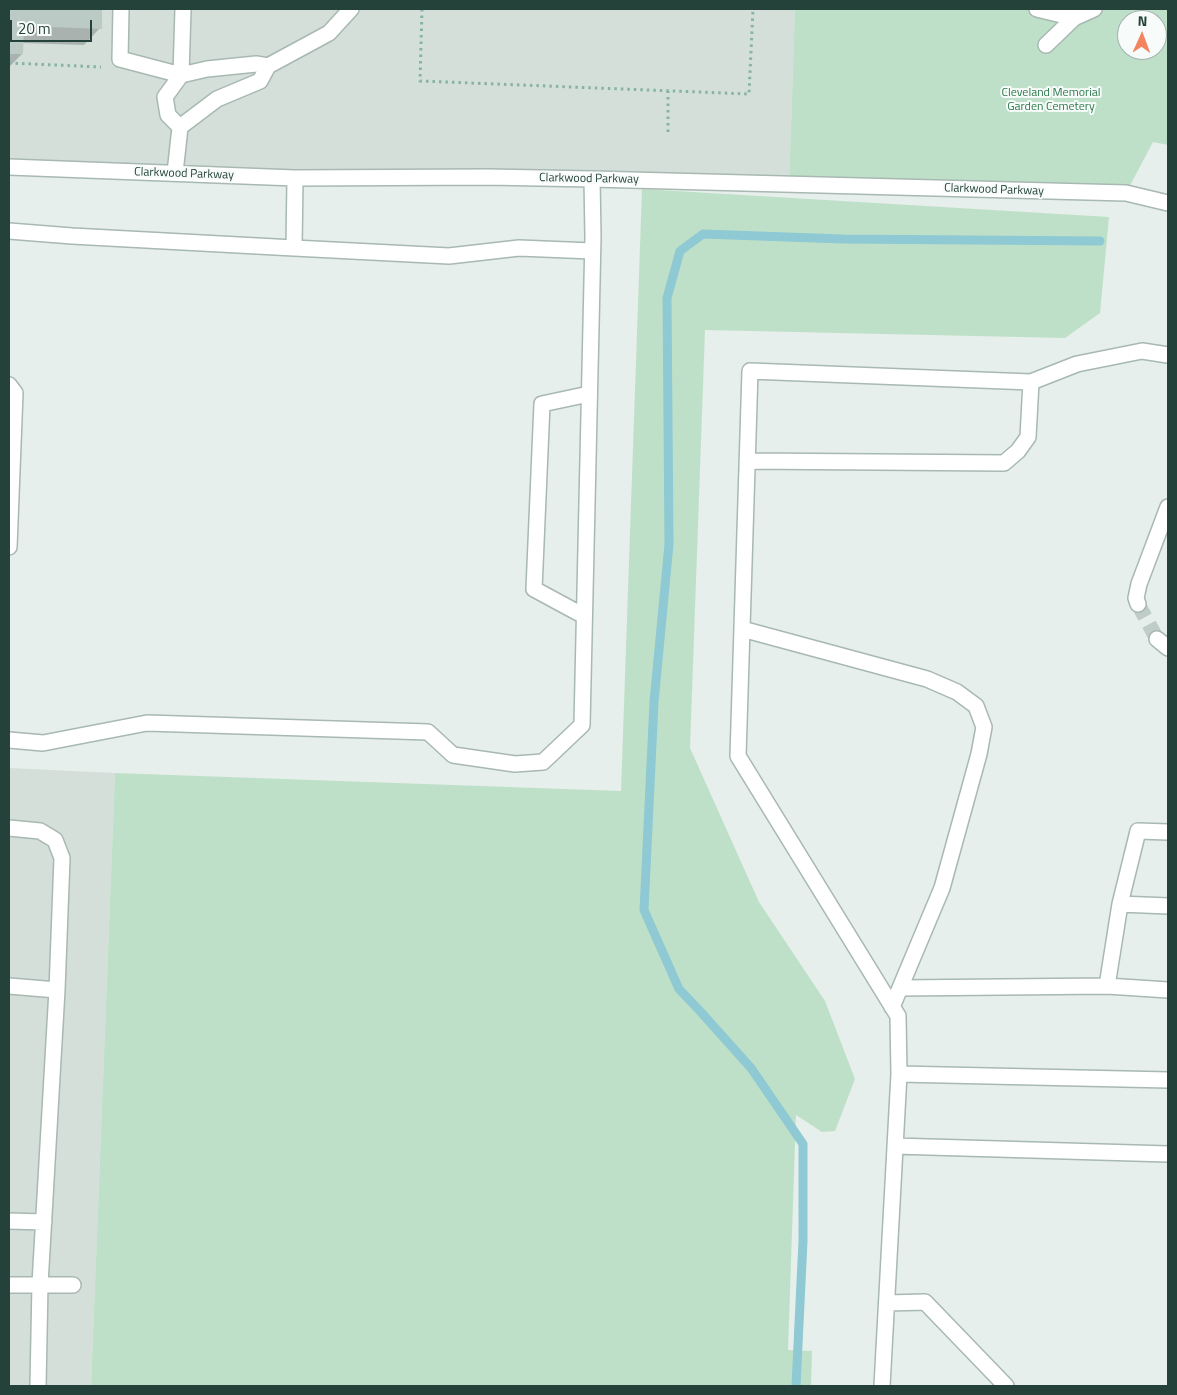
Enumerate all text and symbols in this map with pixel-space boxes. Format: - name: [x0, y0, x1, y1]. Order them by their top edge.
- scale bar: [12, 10, 95, 42]
- north arrow: [1117, 10, 1167, 60]
- text: N: [1137, 10, 1148, 31]
- text: 20 m: [18, 17, 51, 40]
- park label: Cleveland Memorial Garden Cemetery: [1001, 86, 1101, 114]
- street label: Clarkwood Parkway: [134, 165, 234, 183]
- street label: Clarkwood Parkway: [539, 171, 639, 187]
- street label: Clarkwood Parkway: [944, 181, 1044, 199]

